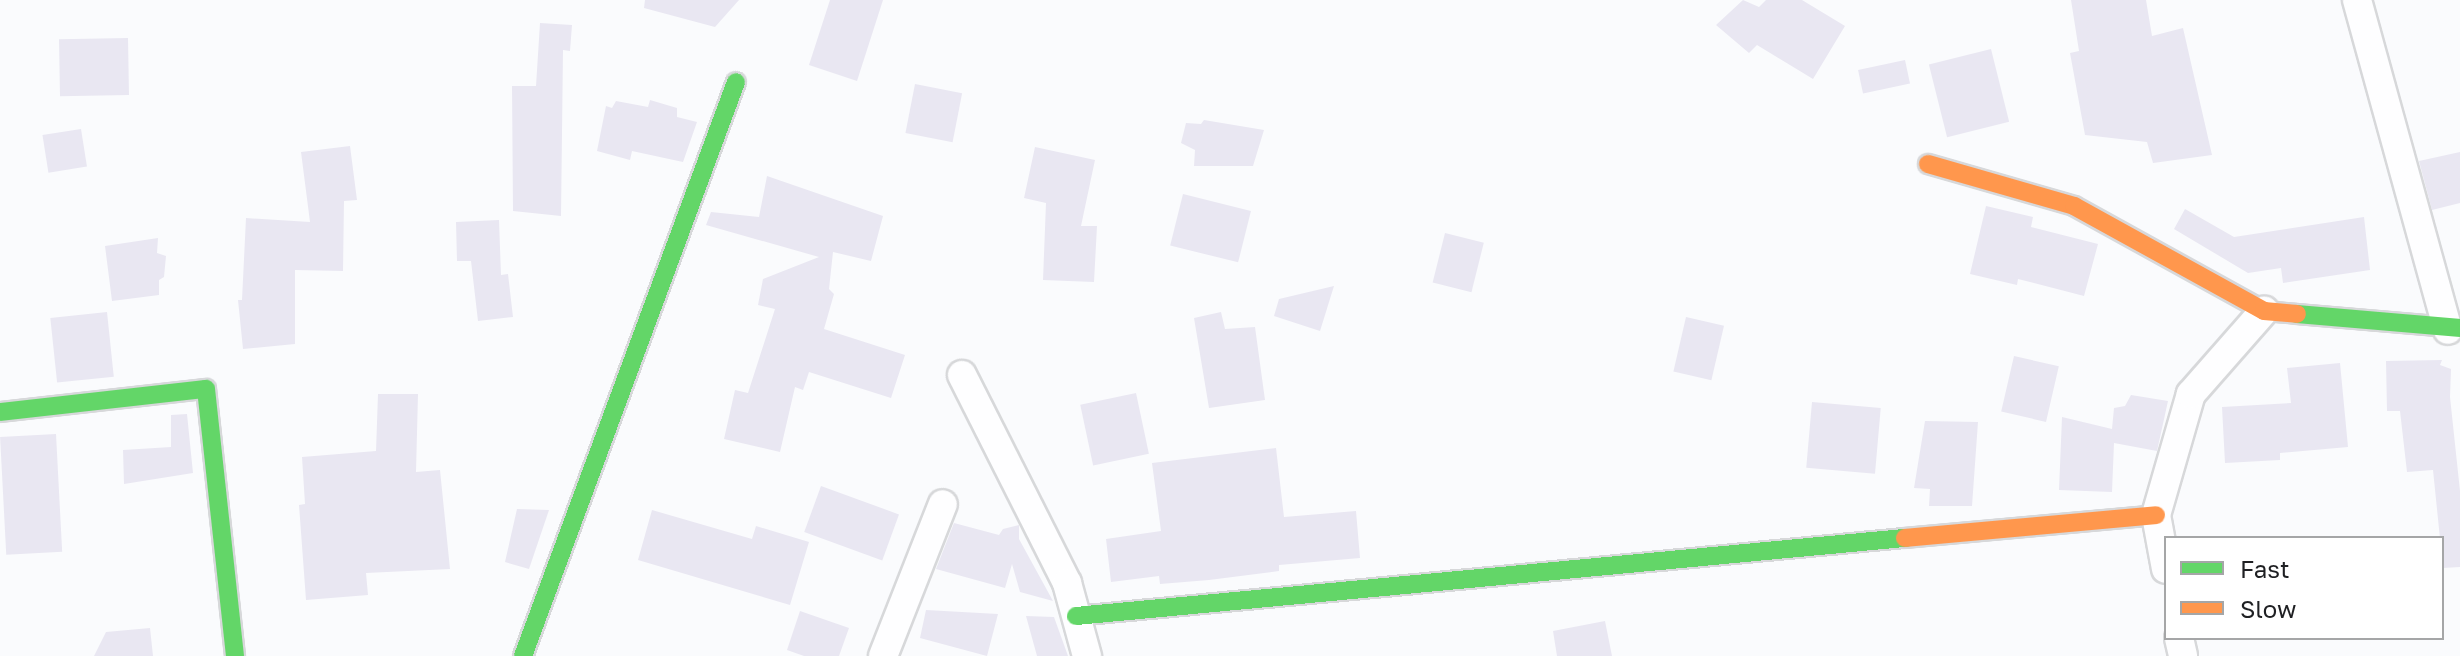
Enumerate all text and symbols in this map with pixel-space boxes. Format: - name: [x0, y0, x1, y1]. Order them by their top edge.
- legend: [2164, 536, 2444, 640]
- text: Fast: [2240, 554, 2290, 583]
- text: Slow: [2240, 594, 2296, 623]

